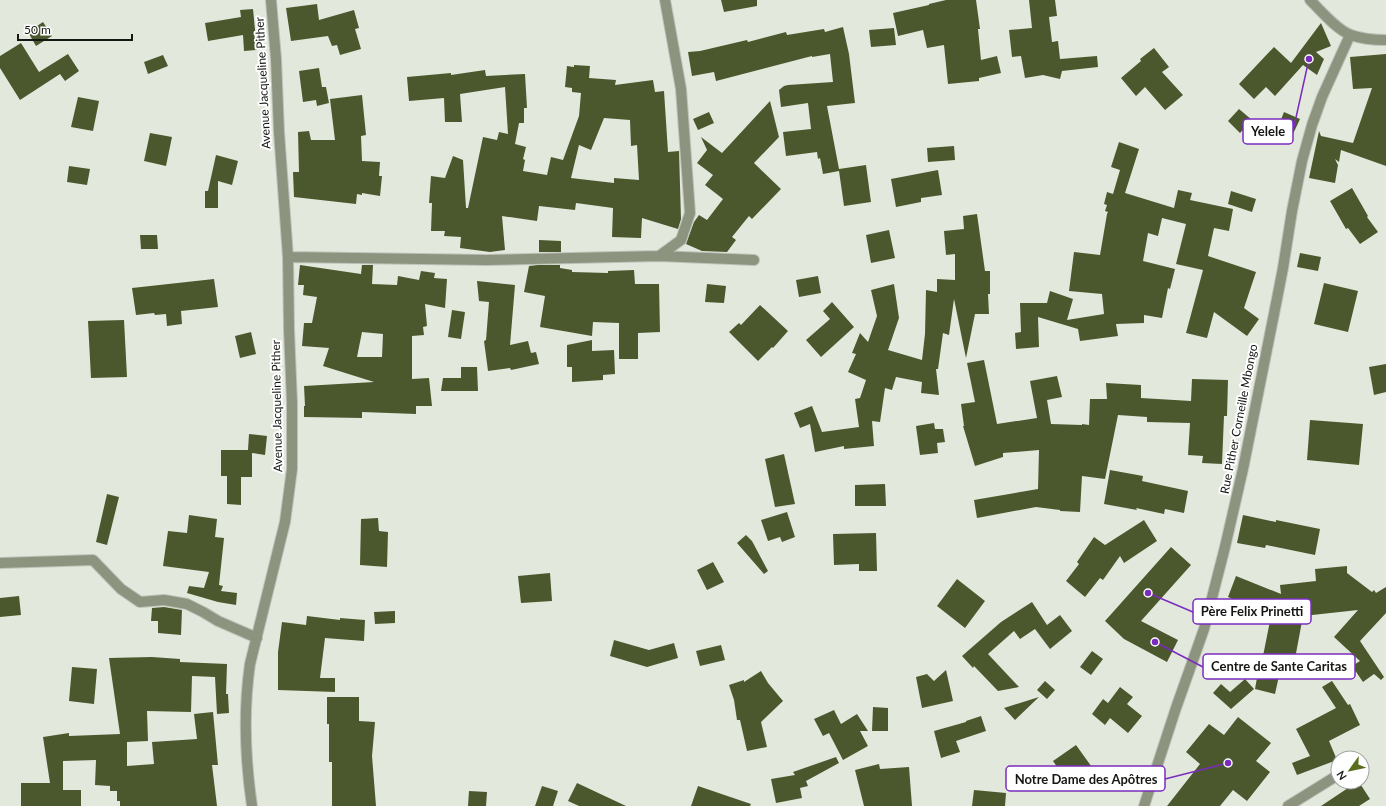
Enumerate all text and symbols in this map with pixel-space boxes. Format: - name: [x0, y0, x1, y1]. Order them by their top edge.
- scale bar: [18, 16, 132, 42]
- street label: Avenue Jacqueline Pither: [252, 16, 273, 149]
- text: 50 m: [24, 22, 51, 37]
- callout: Yelele: [1243, 119, 1293, 144]
- text: Yelele: [1250, 123, 1285, 139]
- street label: Avenue Jacqueline Pither: [268, 339, 285, 472]
- street label: Rue Pither Corneille Mbongo: [1217, 343, 1260, 495]
- callout: Père Felix Prinetti: [1193, 599, 1311, 624]
- text: Père Felix Prinetti: [1201, 603, 1303, 619]
- callout: Centre de Sante Caritas: [1203, 654, 1355, 679]
- text: Centre de Sante Caritas: [1211, 658, 1347, 674]
- north arrow: [1330, 750, 1370, 790]
- callout: Notre Dame des Apôtres: [1006, 766, 1165, 791]
- text: N: [1333, 769, 1349, 783]
- text: Notre Dame des Apôtres: [1015, 771, 1158, 787]

